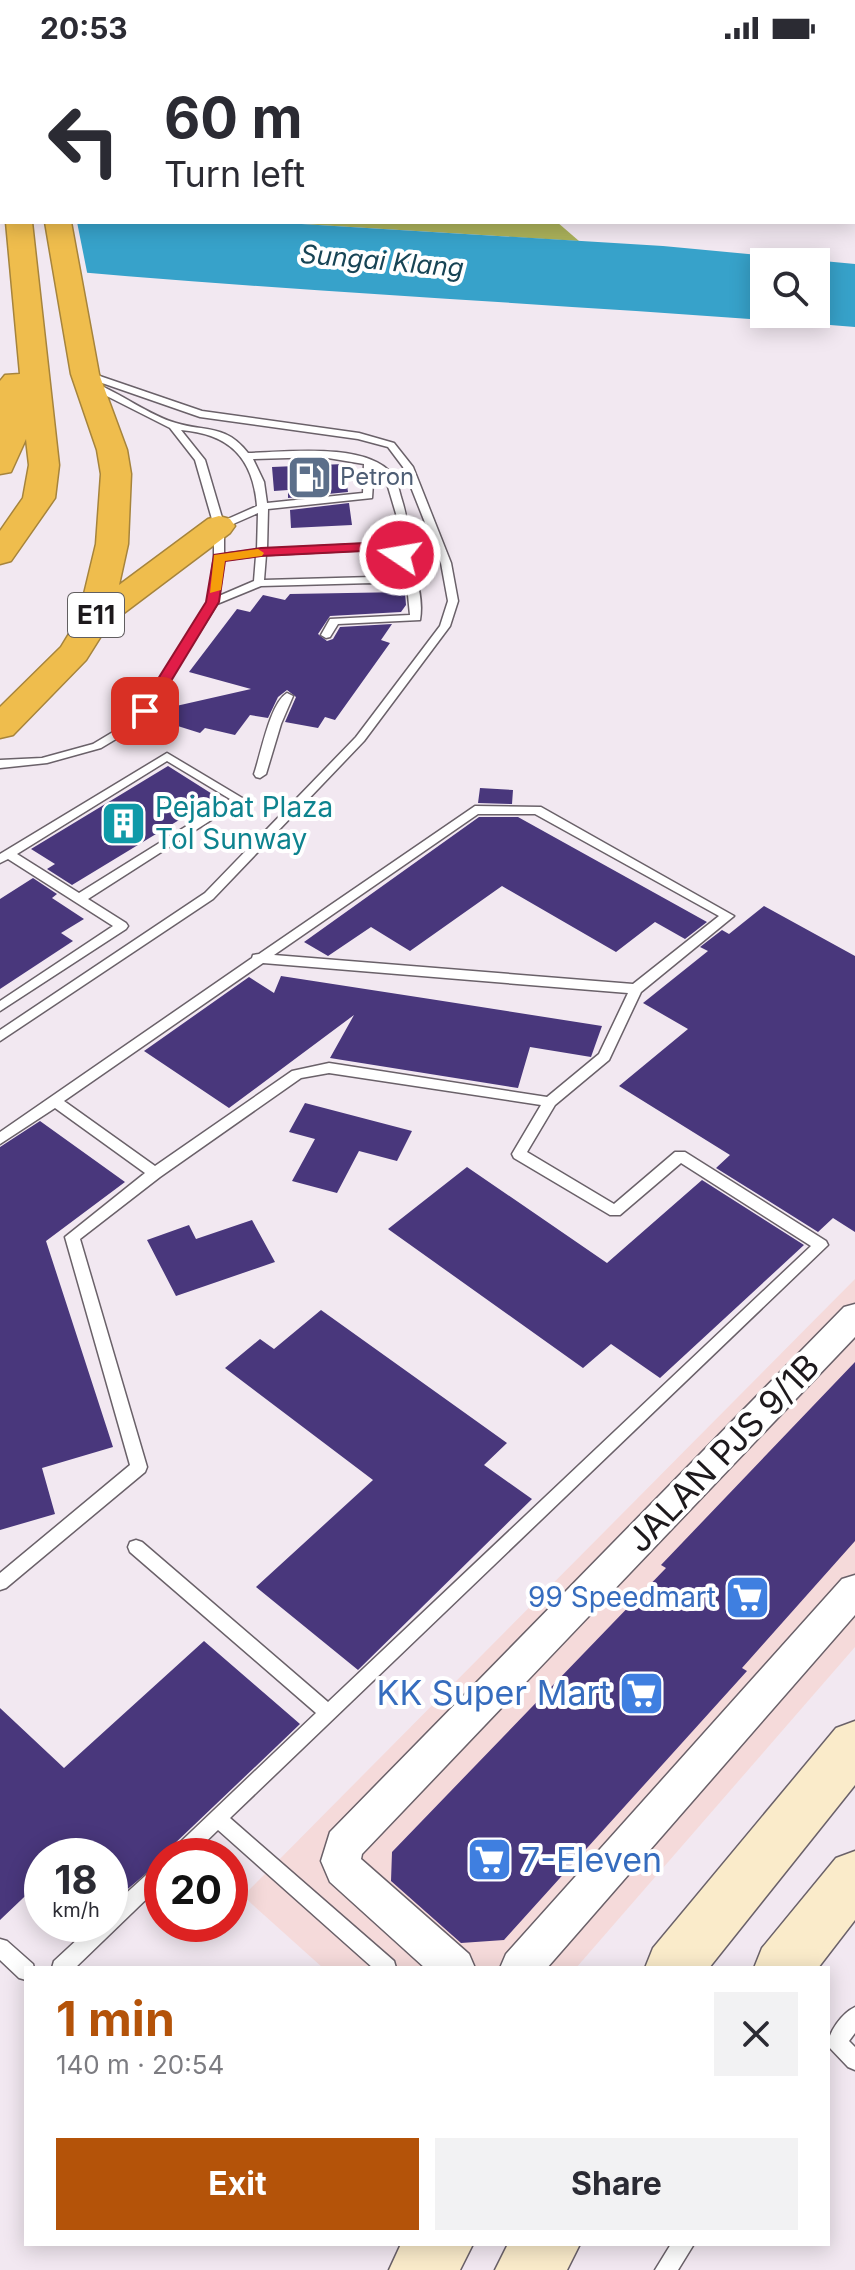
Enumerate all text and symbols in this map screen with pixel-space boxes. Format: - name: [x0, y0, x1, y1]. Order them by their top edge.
- text: 20:53: [40, 10, 128, 46]
- text: 60 m: [164, 84, 303, 152]
- icon: left: [32, 88, 136, 192]
- text: Turn left: [164, 152, 305, 196]
- water label: Sungai Klang: [299, 238, 465, 283]
- map controls: [750, 248, 830, 328]
- button: search: [750, 248, 830, 328]
- fuel station icon: Petron: [285, 453, 333, 501]
- place label: Petron: [340, 462, 414, 491]
- position arrow: [358, 513, 442, 597]
- road number: E11: [68, 593, 124, 637]
- pin: [111, 677, 179, 745]
- icon: arrive: [123, 689, 167, 733]
- place label: Pejabat Plaza Tol Sunway: [155, 790, 333, 856]
- building icon: Pejabat Plaza Tol Sunway: [100, 799, 148, 847]
- street label: JALAN PJS 9/1B: [618, 1345, 827, 1560]
- supermarket icon: 99 Speedmart: [723, 1573, 771, 1621]
- place label: 99 Speedmart: [528, 1580, 716, 1614]
- supermarket icon: KK Super Mart: [618, 1669, 666, 1717]
- place label: KK Super Mart: [377, 1672, 611, 1713]
- supermarket icon: 7-Eleven: [466, 1836, 514, 1884]
- speed limit sign: 20: [144, 1838, 248, 1942]
- place label: 7-Eleven: [521, 1839, 662, 1880]
- text: 18: [54, 1855, 98, 1904]
- text: km/h: [52, 1898, 100, 1922]
- text: 1 min: [56, 1989, 175, 2048]
- button: close: [714, 1992, 798, 2076]
- text: 140 m · 20:54: [56, 2049, 224, 2080]
- button: Exit: [56, 2138, 419, 2230]
- button: Share: [435, 2138, 798, 2230]

